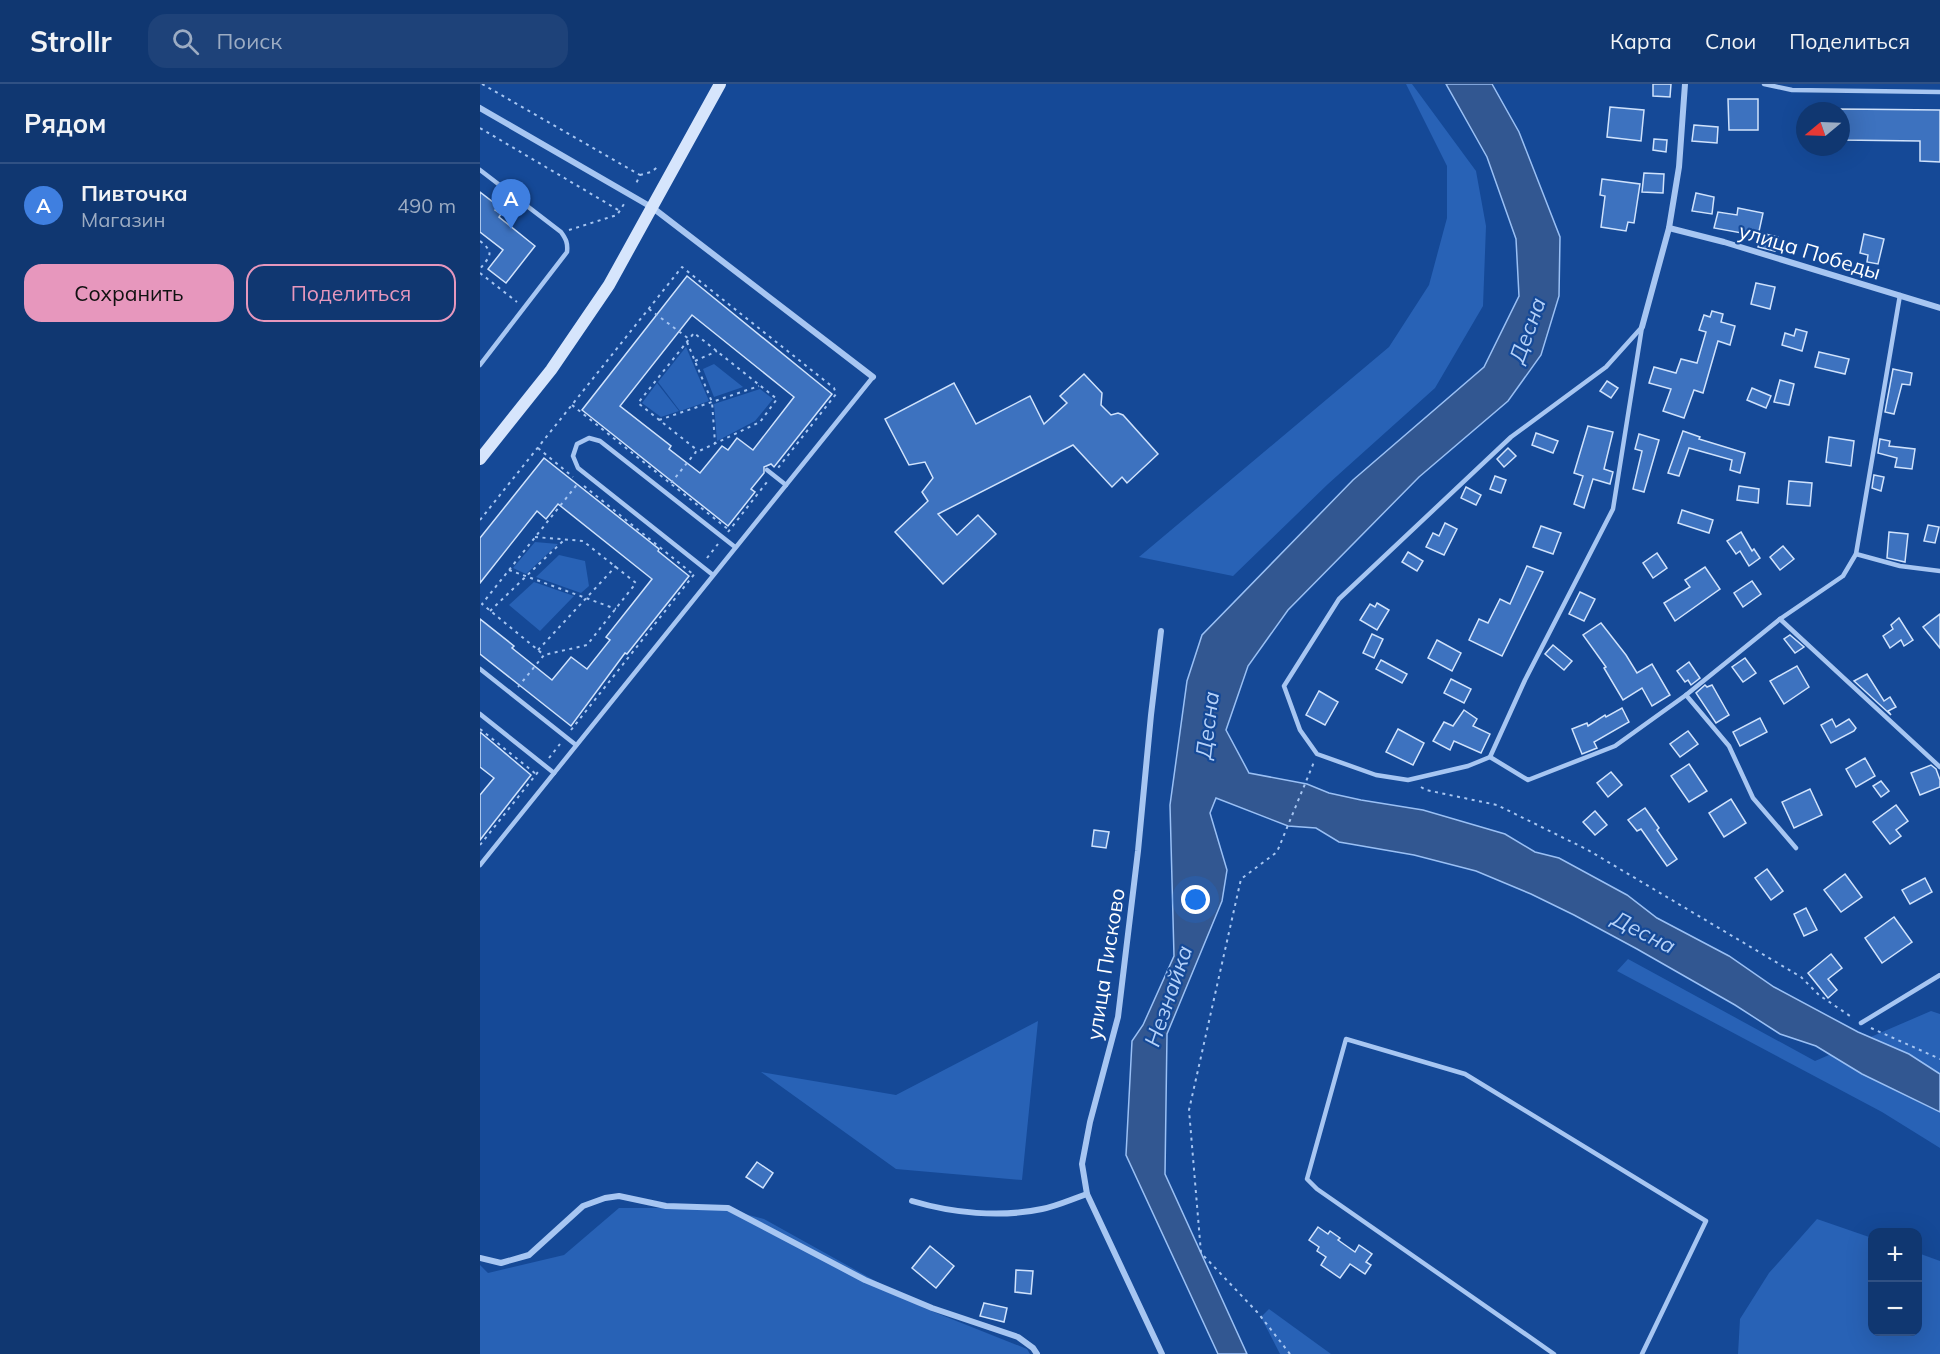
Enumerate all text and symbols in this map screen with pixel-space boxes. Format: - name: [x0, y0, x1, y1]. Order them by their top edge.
- search box: [148, 14, 568, 68]
- text: Strollr: [30, 24, 112, 59]
- icon: search: [169, 25, 202, 58]
- text: Поиск: [217, 27, 282, 55]
- text: Карта: [1610, 28, 1672, 54]
- text: Слои: [1705, 28, 1756, 54]
- text: Поделиться: [1789, 28, 1910, 54]
- north arrow: [1796, 102, 1850, 156]
- text: Рядом: [24, 107, 107, 140]
- text: Пивточка: [81, 179, 188, 207]
- pin: A: [492, 180, 531, 229]
- text: A: [36, 193, 51, 218]
- text: 490 m: [397, 193, 456, 218]
- text: Магазин: [81, 207, 165, 232]
- street label: улица Победы: [1736, 217, 1884, 285]
- button: Сохранить: [24, 264, 234, 322]
- button: Поделиться: [246, 264, 456, 322]
- water label: Десна: [1502, 293, 1552, 368]
- water label: Десна: [1189, 690, 1225, 762]
- your location: [1181, 885, 1210, 914]
- street label: улица Писково: [1080, 886, 1130, 1042]
- water label: Десна: [1606, 903, 1680, 960]
- water label: Незнайка: [1138, 942, 1198, 1050]
- map controls: [1868, 1228, 1922, 1336]
- button: +: [1868, 1228, 1922, 1282]
- button: −: [1868, 1282, 1922, 1336]

